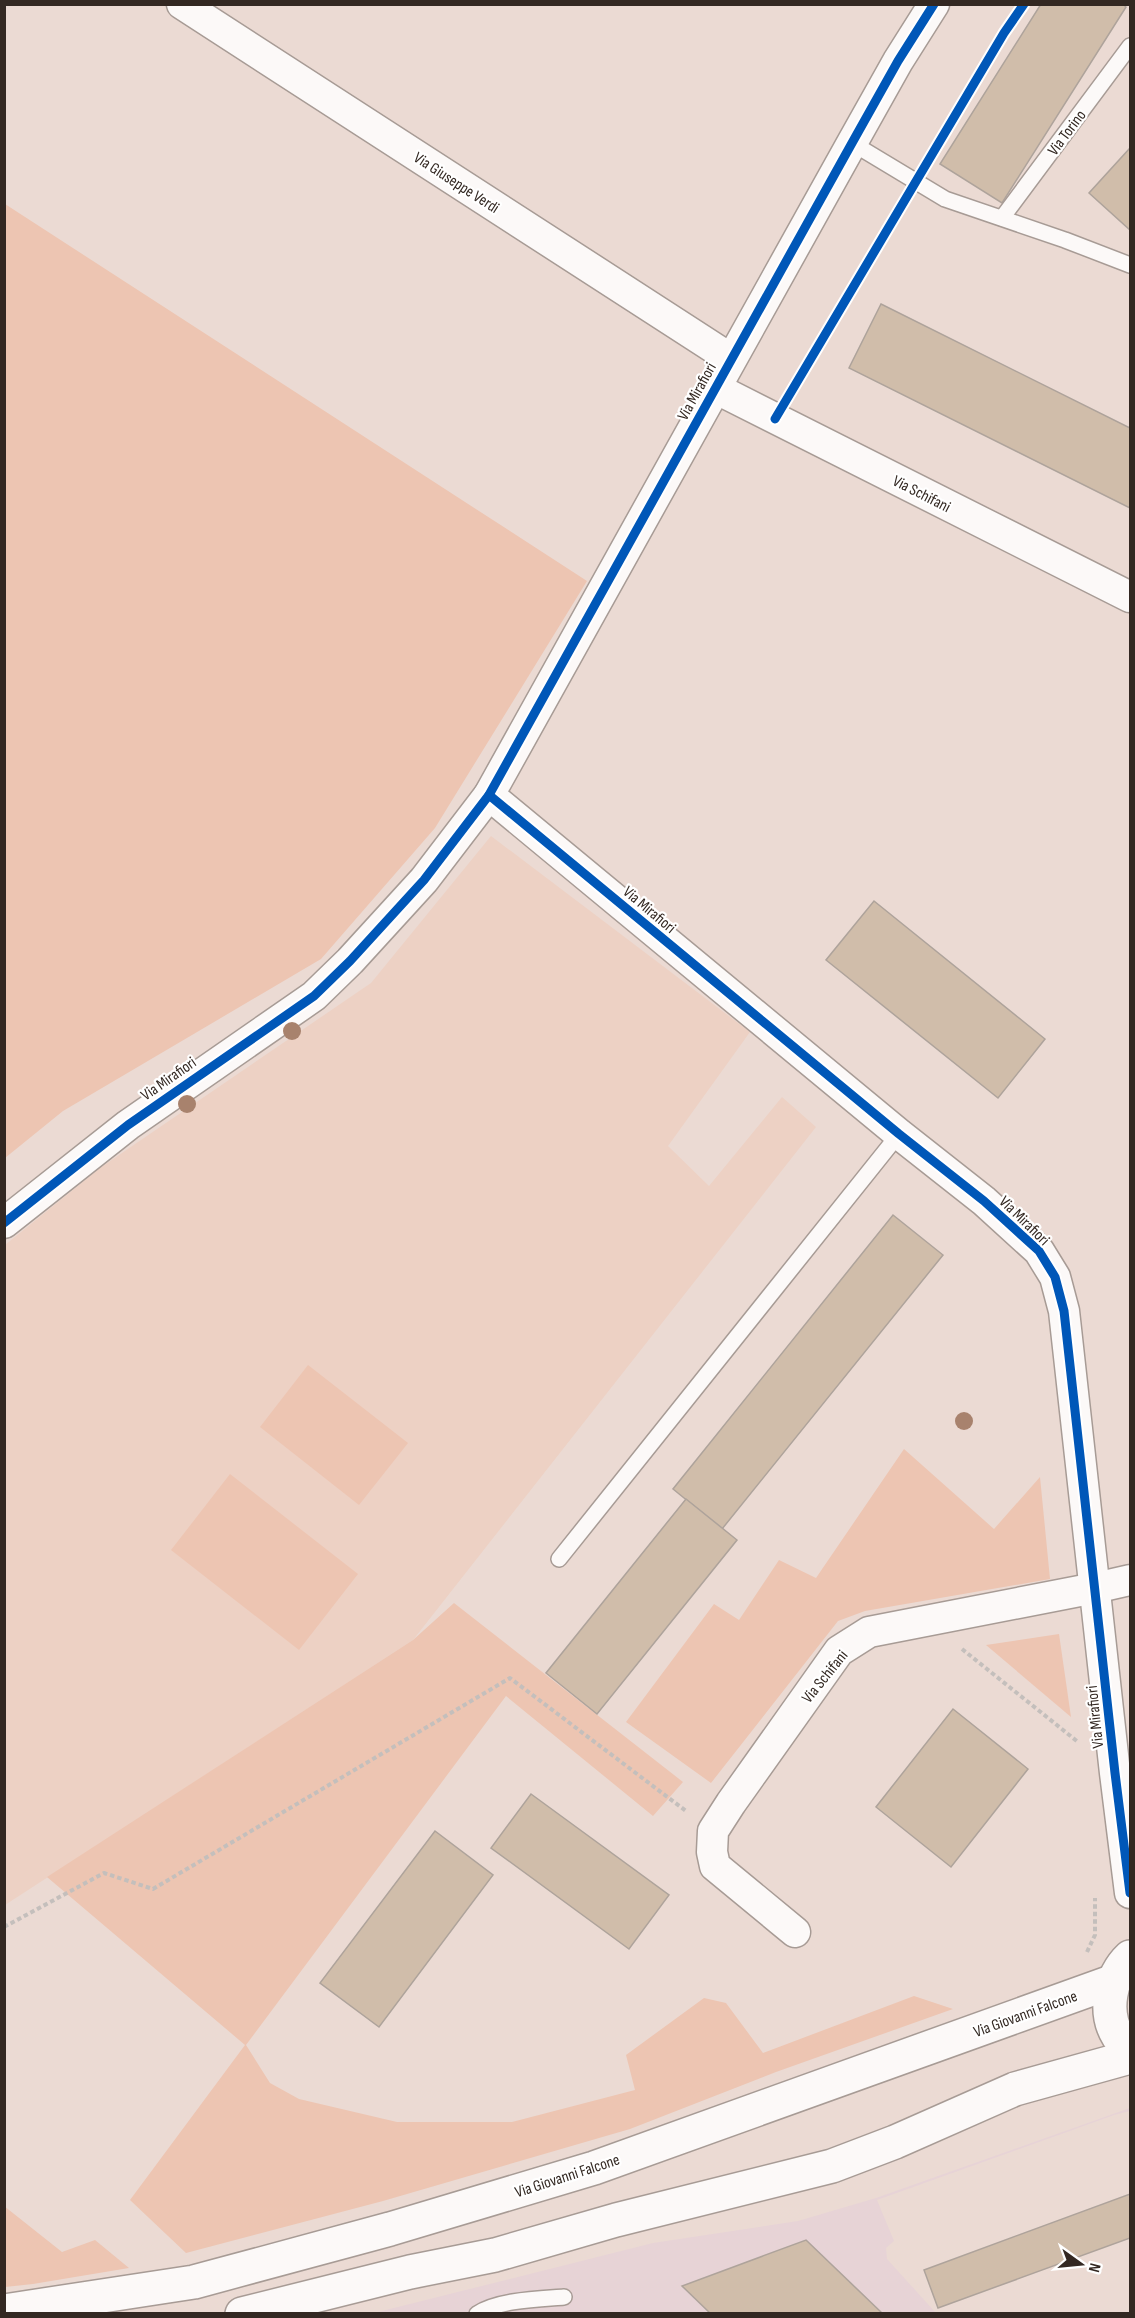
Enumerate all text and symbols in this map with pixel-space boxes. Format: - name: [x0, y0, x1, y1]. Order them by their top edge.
- street label: Via Torino: [1044, 106, 1090, 159]
- street label: Via Giuseppe Verdi: [410, 149, 503, 218]
- street label: Via Mirafiori: [674, 360, 721, 424]
- street label: Via Schifani: [889, 472, 953, 517]
- street label: Via Mirafiori: [619, 883, 679, 938]
- street label: Via Mirafiori: [138, 1053, 200, 1105]
- street label: Via Mirafiori: [995, 1192, 1053, 1250]
- street label: Via Schifani: [798, 1647, 852, 1707]
- street label: Via Mirafiori: [1083, 1684, 1108, 1749]
- street label: Via Giovanni Falcone: [971, 1987, 1080, 2042]
- street label: Via Giovanni Falcone: [513, 2151, 622, 2202]
- north arrow: [1051, 2234, 1111, 2294]
- text: N: [1084, 2261, 1104, 2274]

